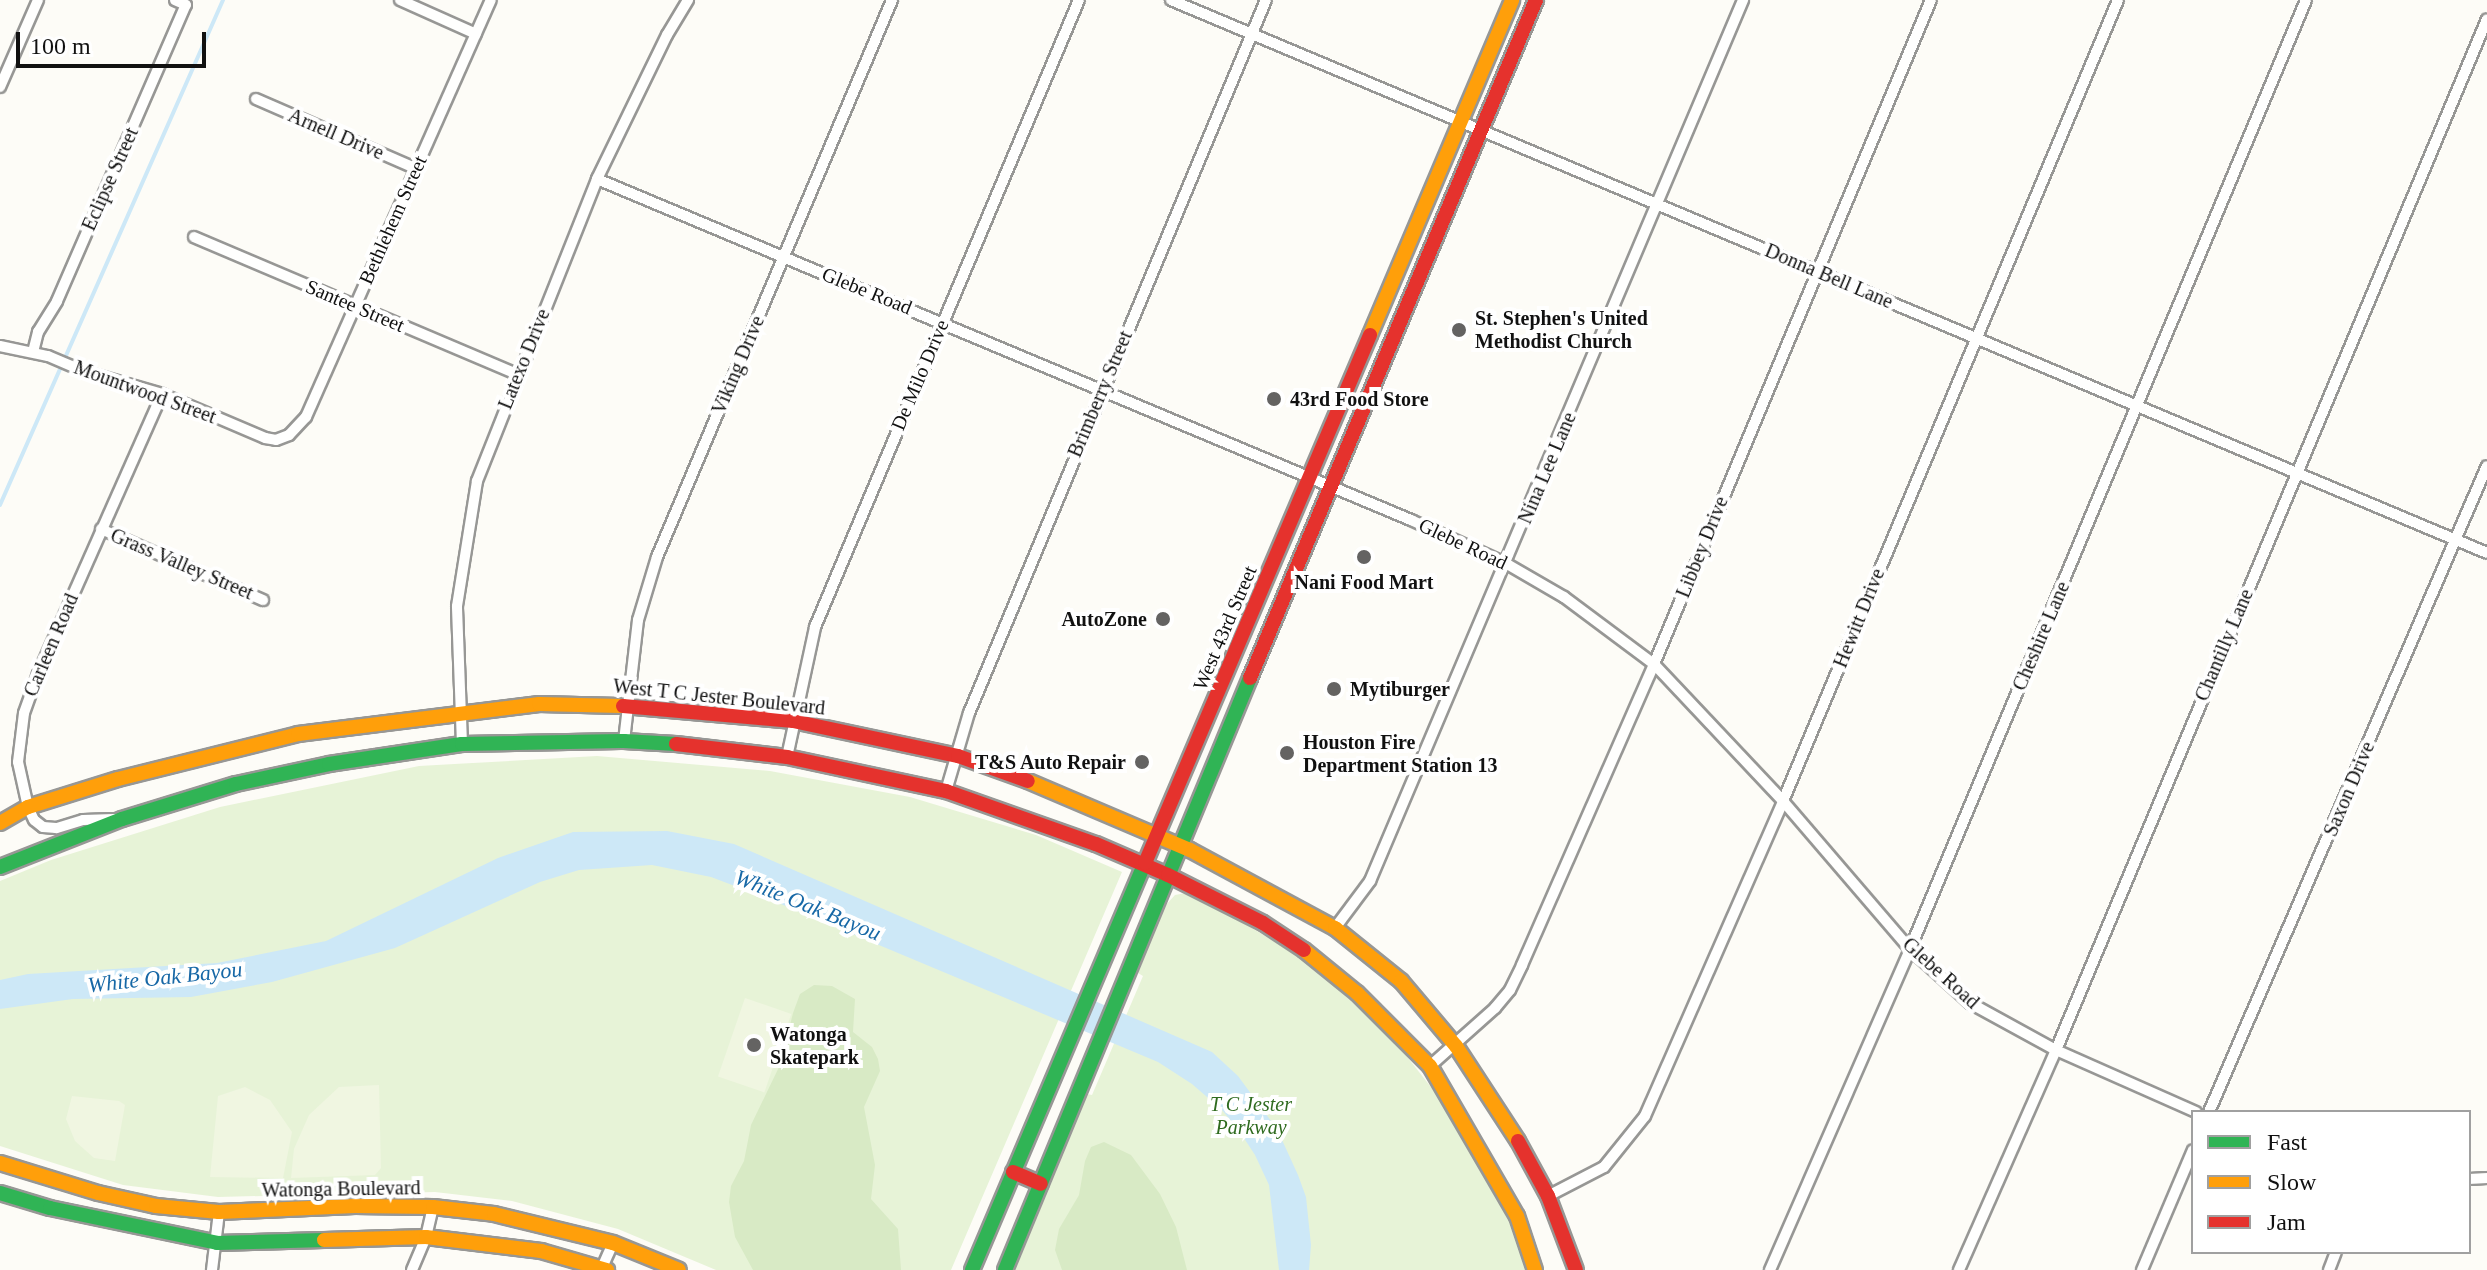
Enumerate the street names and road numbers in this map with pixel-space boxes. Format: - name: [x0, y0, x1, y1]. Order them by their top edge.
- street label: Arnell Drive: [285, 103, 387, 165]
- street label: Eclipse Street: [77, 124, 143, 234]
- street label: Bethlehem Street: [354, 152, 432, 288]
- street label: Donna Bell Lane: [1761, 238, 1897, 314]
- street label: Glebe Road: [818, 262, 916, 320]
- street label: Santee Street: [302, 274, 408, 338]
- street label: Latexo Drive: [493, 305, 555, 413]
- street label: Viking Drive: [706, 312, 770, 418]
- street label: De Milo Drive: [886, 316, 954, 434]
- street label: Brimberry Street: [1063, 327, 1137, 461]
- street label: Mountwood Street: [71, 355, 219, 429]
- street label: Nina Lee Lane: [1513, 409, 1581, 527]
- street label: Libbey Drive: [1671, 493, 1733, 601]
- street label: Glebe Road: [1415, 513, 1511, 575]
- street label: Grass Valley Street: [107, 523, 257, 605]
- street label: West 43rd Street: [1188, 562, 1262, 694]
- street label: Hewitt Drive: [1828, 565, 1890, 671]
- street label: Cheshire Lane: [2007, 578, 2075, 694]
- street label: Chantilly Lane: [2190, 585, 2258, 705]
- street label: Carleen Road: [19, 590, 83, 700]
- street label: West T C Jester Boulevard: [611, 674, 827, 720]
- street label: Saxon Drive: [2318, 738, 2380, 840]
- street label: Glebe Road: [1898, 932, 1984, 1014]
- street label: Watonga Boulevard: [261, 1176, 421, 1202]

